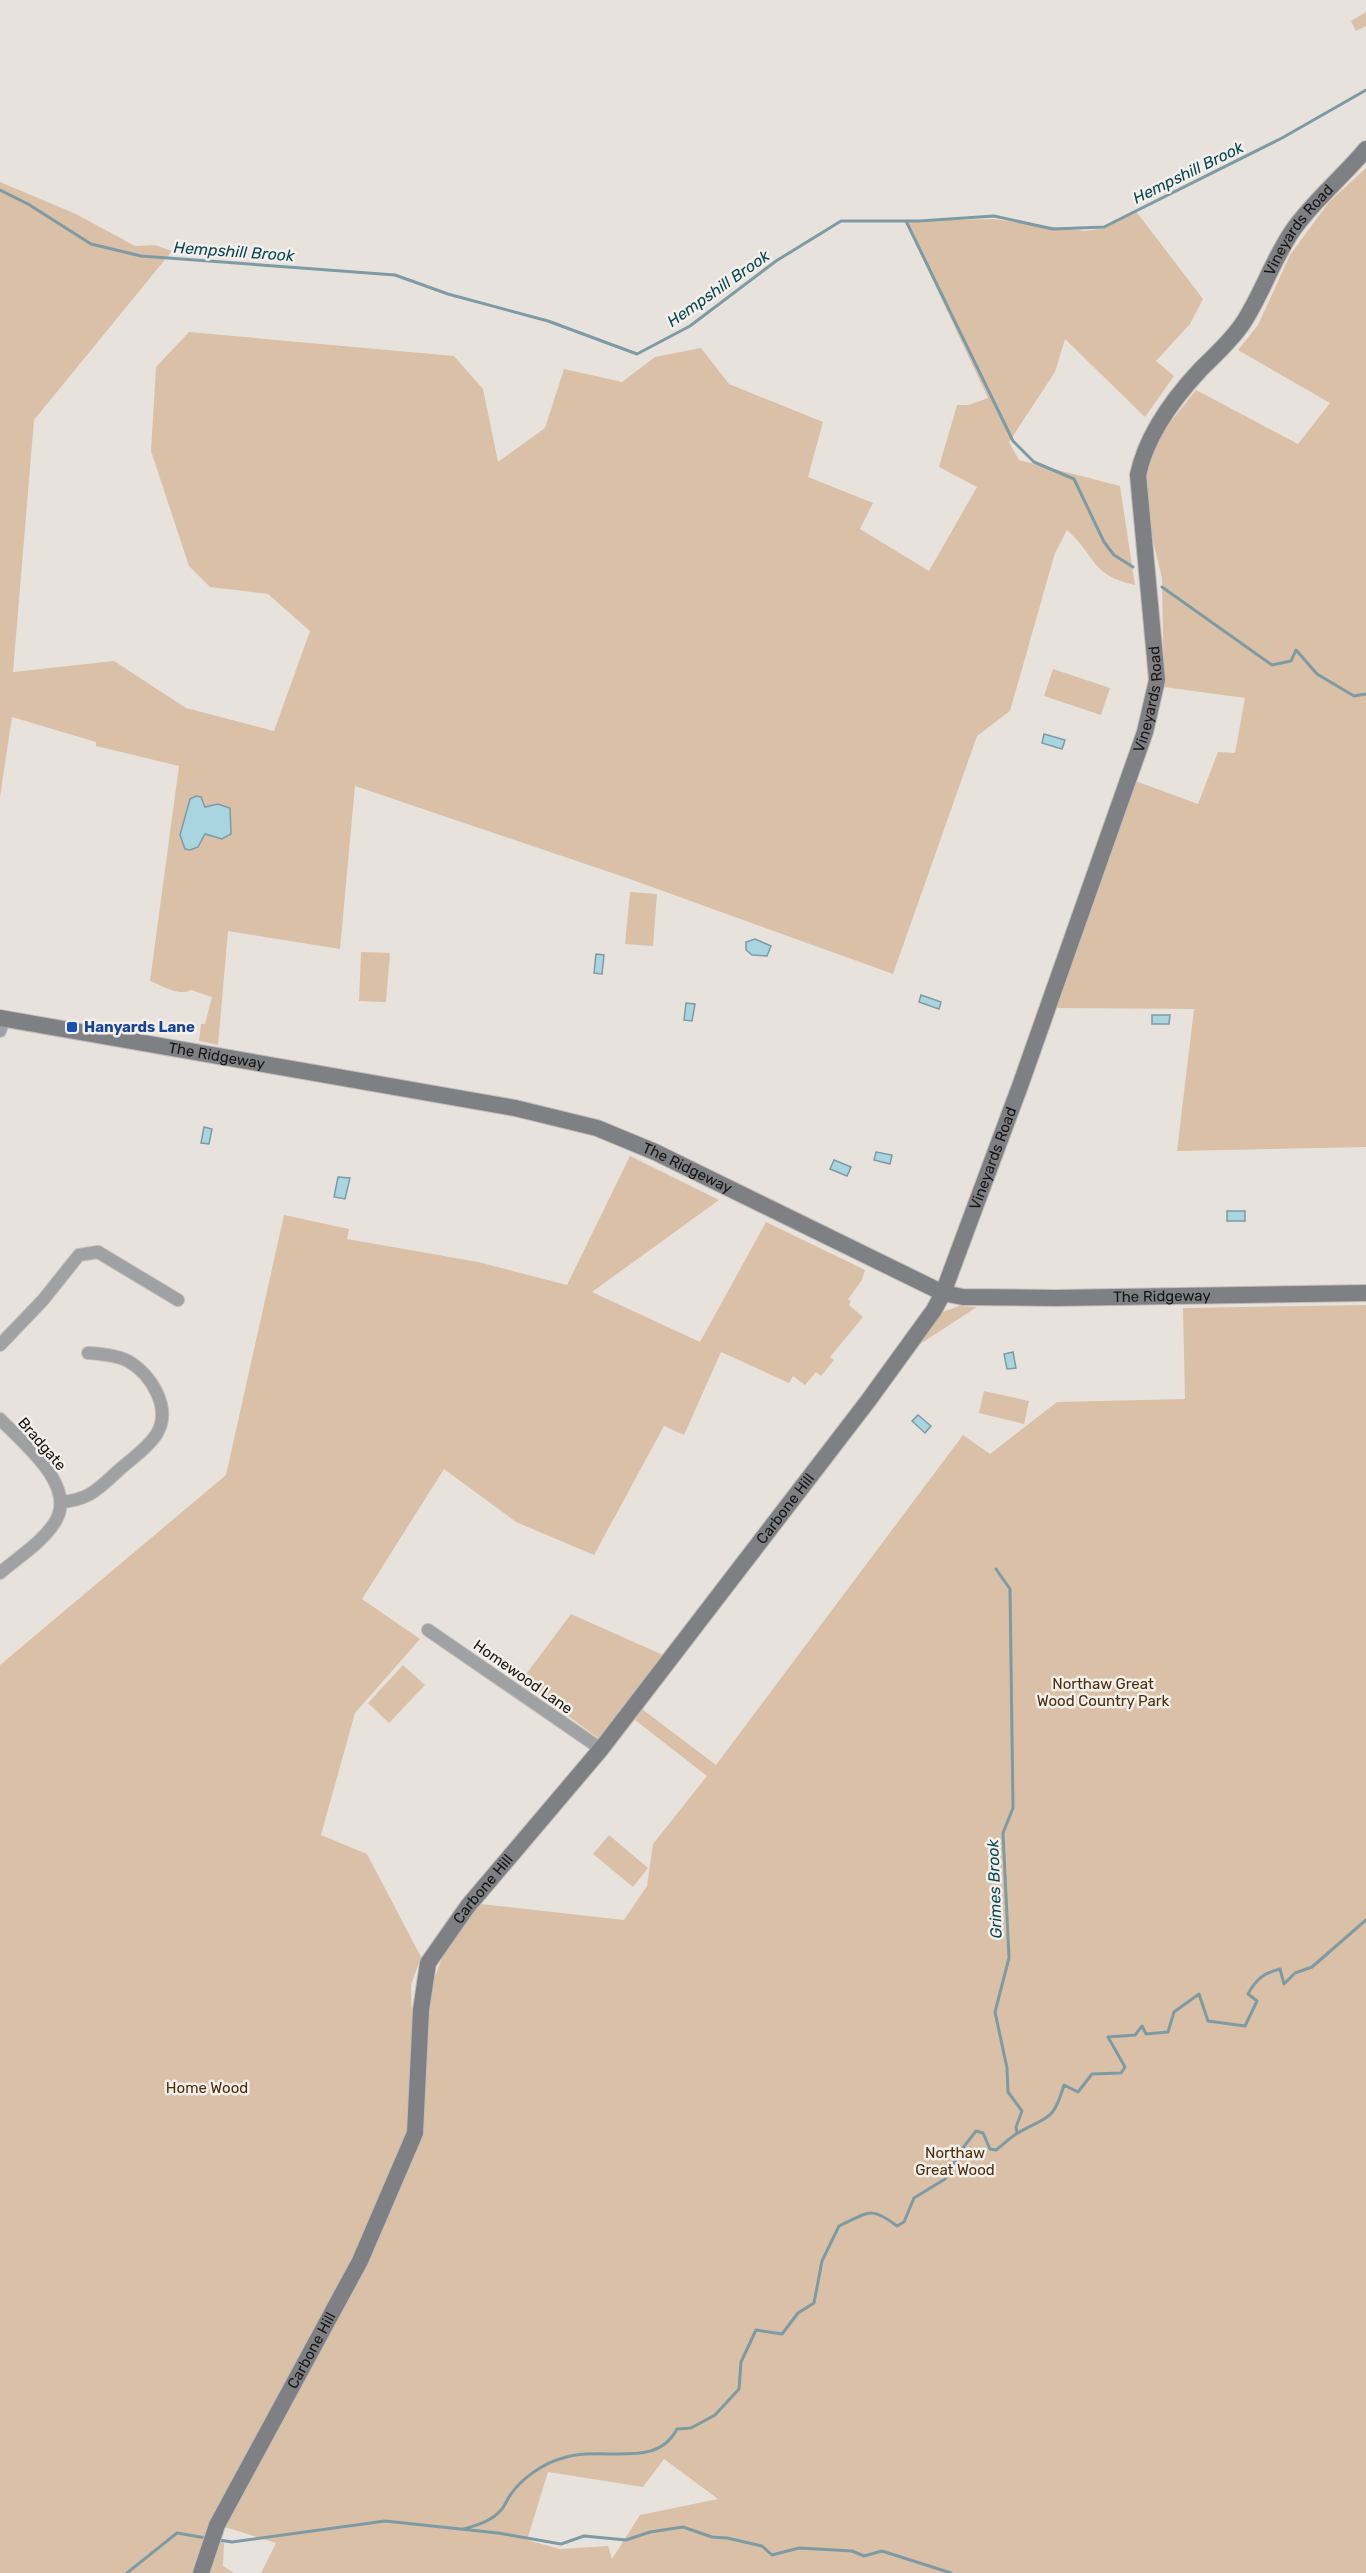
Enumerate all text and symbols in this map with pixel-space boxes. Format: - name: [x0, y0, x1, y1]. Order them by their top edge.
- water label: Hempshill Brook: [1130, 137, 1247, 208]
- street label: Vineyards Road: [1260, 181, 1337, 279]
- water label: Hempshill Brook: [173, 238, 296, 265]
- water label: Hempshill Brook: [663, 246, 774, 331]
- street label: Vineyards Road: [1130, 645, 1166, 755]
- place label: Hanyards Lane: [84, 1018, 195, 1036]
- marker: Hanyards Lane: [65, 1020, 79, 1034]
- street label: The Ridgeway: [167, 1039, 266, 1073]
- street label: Vineyards Road: [966, 1105, 1020, 1212]
- street label: The Ridgeway: [640, 1139, 735, 1197]
- street label: The Ridgeway: [1113, 1286, 1211, 1306]
- street label: Bradgate: [14, 1414, 70, 1474]
- street label: Carbone Hill: [752, 1470, 818, 1548]
- street label: Homewood Lane: [470, 1636, 576, 1718]
- park label: Northaw Great Wood Country Park: [1037, 1675, 1169, 1710]
- water label: Grimes Brook: [983, 1838, 1006, 1939]
- street label: Carbone Hill: [449, 1851, 517, 1927]
- park label: Home Wood: [166, 2079, 248, 2097]
- park label: Northaw Great Wood: [915, 2144, 995, 2179]
- street label: Carbone Hill: [283, 2309, 340, 2392]

